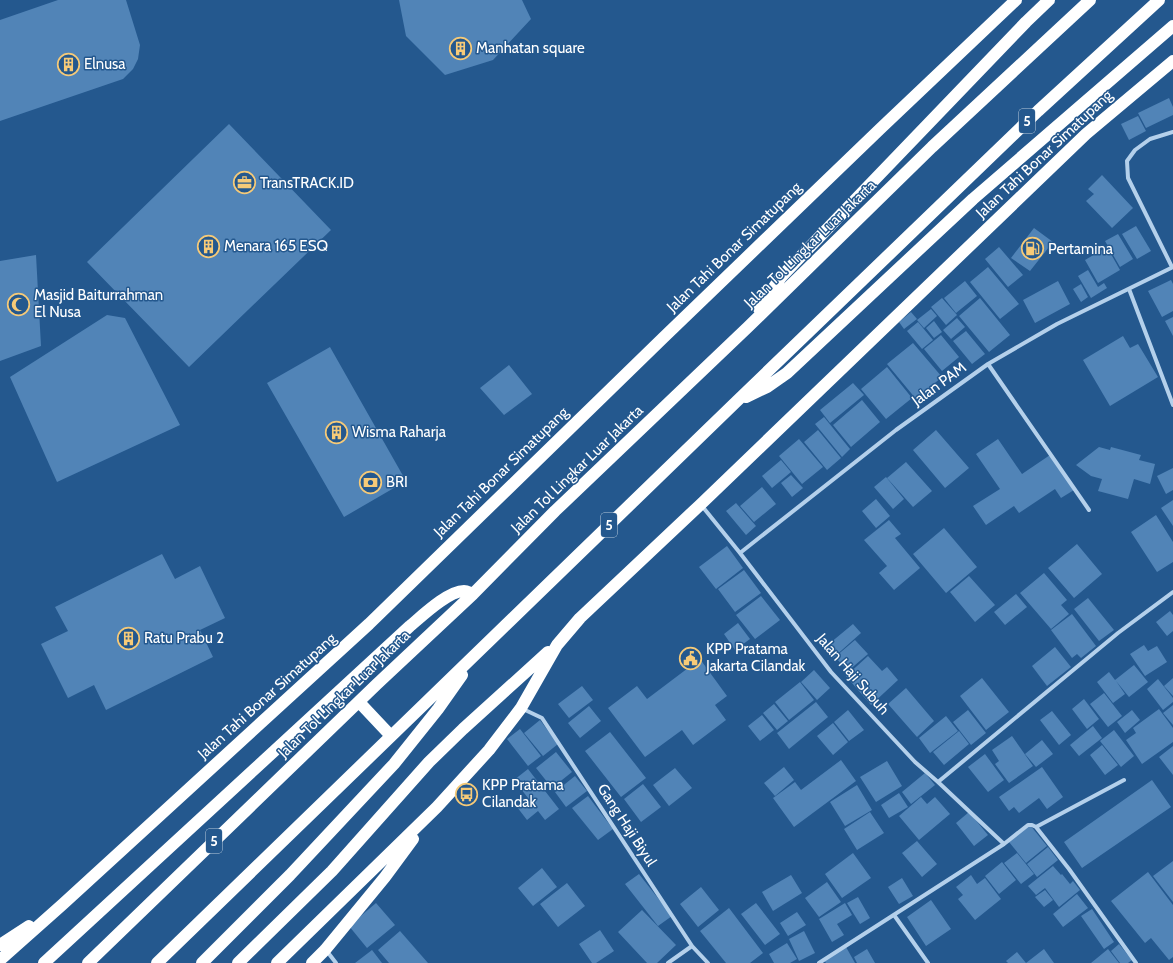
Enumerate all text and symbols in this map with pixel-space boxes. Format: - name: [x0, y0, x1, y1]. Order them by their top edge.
- building icon: Manhatan square: [448, 35, 474, 61]
- place label: Manhatan square: [476, 39, 585, 57]
- building icon: Elnusa: [55, 51, 81, 77]
- place label: Elnusa: [84, 55, 126, 73]
- street label: Jalan Tahi Bonar Simatupang: [971, 86, 1116, 223]
- road number: 5: [1019, 109, 1035, 133]
- office icon: TransTRACK.ID: [232, 170, 258, 196]
- place label: TransTRACK.ID: [260, 174, 354, 192]
- street label: Jalan Tol Lingkar Luar Jakarta: [740, 176, 880, 312]
- street label: Jalan Tahi Bonar Simatupang: [662, 178, 805, 317]
- building icon: Menara 165 ESQ: [196, 233, 222, 259]
- fuel station icon: Pertamina: [1020, 236, 1046, 262]
- place label: Menara 165 ESQ: [224, 237, 328, 255]
- place label: Pertamina: [1048, 240, 1114, 258]
- place label: Masjid Baiturrahman El Nusa: [34, 286, 163, 321]
- mosque icon: Masjid Baiturrahman El Nusa: [6, 291, 32, 317]
- street label: Jalan PAM: [908, 358, 970, 410]
- street label: Jalan Tol Lingkar Luar Jakarta: [507, 401, 647, 537]
- street label: Jalan Tahi Bonar Simatupang: [429, 403, 572, 542]
- building icon: Wisma Raharja: [324, 419, 350, 445]
- place label: Wisma Raharja: [352, 423, 447, 441]
- bank icon: BRI: [357, 469, 383, 495]
- place label: BRI: [386, 473, 408, 491]
- road number: 5: [601, 513, 617, 537]
- building icon: Ratu Prabu 2: [116, 625, 142, 651]
- street label: Jalan Tol Lingkar Luar Jakarta: [274, 626, 414, 762]
- place label: Ratu Prabu 2: [144, 629, 224, 647]
- street label: Jalan Tahi Bonar Simatupang: [193, 629, 340, 763]
- street label: Jalan Haji Subuh: [812, 629, 893, 718]
- place label: KPP Pratama Jakarta Cilandak: [705, 640, 806, 675]
- public building icon: KPP Pratama Jakarta Cilandak: [677, 645, 703, 671]
- place label: KPP Pratama Cilandak: [482, 776, 565, 811]
- street label: Gang Haji Biyul: [594, 780, 661, 870]
- bus stop icon: KPP Pratama Cilandak: [454, 781, 480, 807]
- road number: 5: [206, 829, 222, 853]

